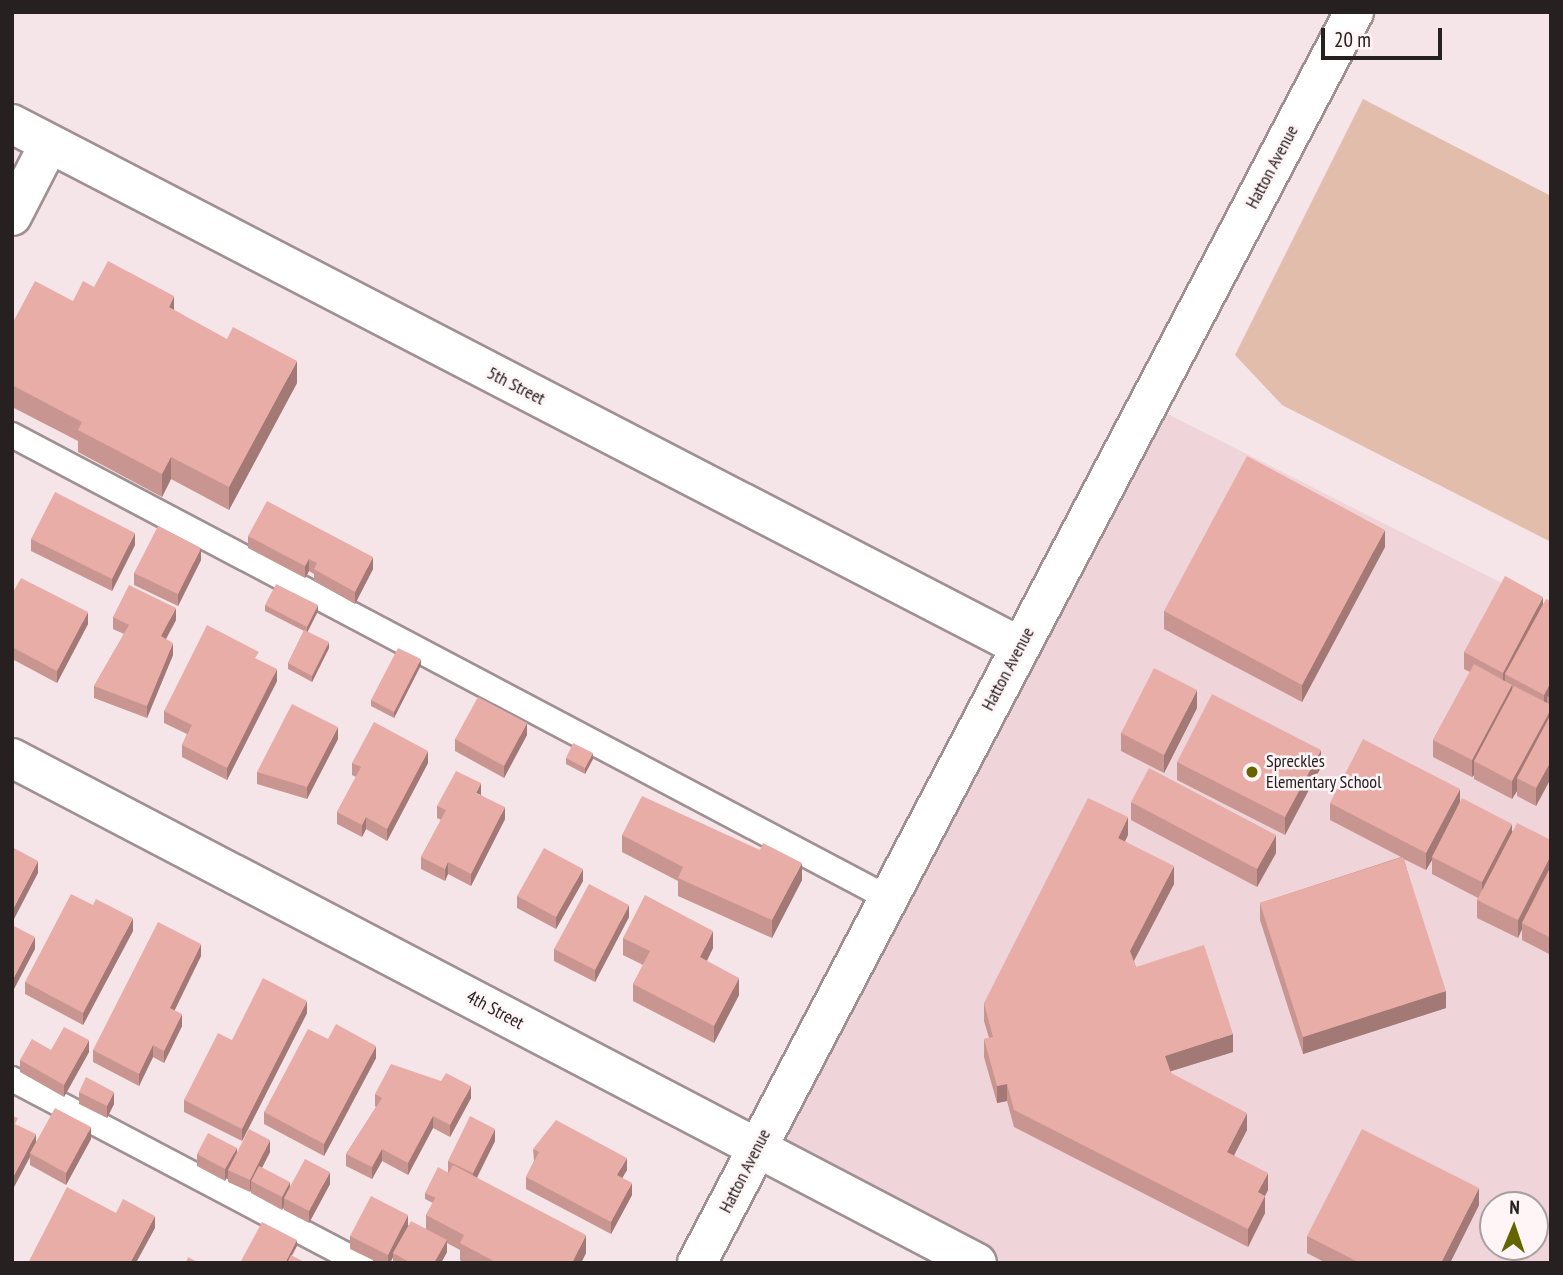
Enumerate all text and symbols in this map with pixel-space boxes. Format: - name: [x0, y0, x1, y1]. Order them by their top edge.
- scale bar: [1325, 14, 1446, 58]
- text: 20 m: [1334, 26, 1371, 53]
- street label: Hatton Avenue: [1241, 121, 1303, 213]
- street label: 5th Street: [483, 362, 549, 410]
- street label: Hatton Avenue: [977, 623, 1039, 715]
- place label: Spreckles Elementary School: [1266, 751, 1382, 794]
- marker: Spreckles Elementary School: [1244, 764, 1260, 780]
- street label: 4th Street: [463, 986, 527, 1034]
- street label: Hatton Avenue: [715, 1125, 775, 1217]
- north arrow: [1479, 1191, 1549, 1261]
- text: N: [1509, 1195, 1520, 1219]

